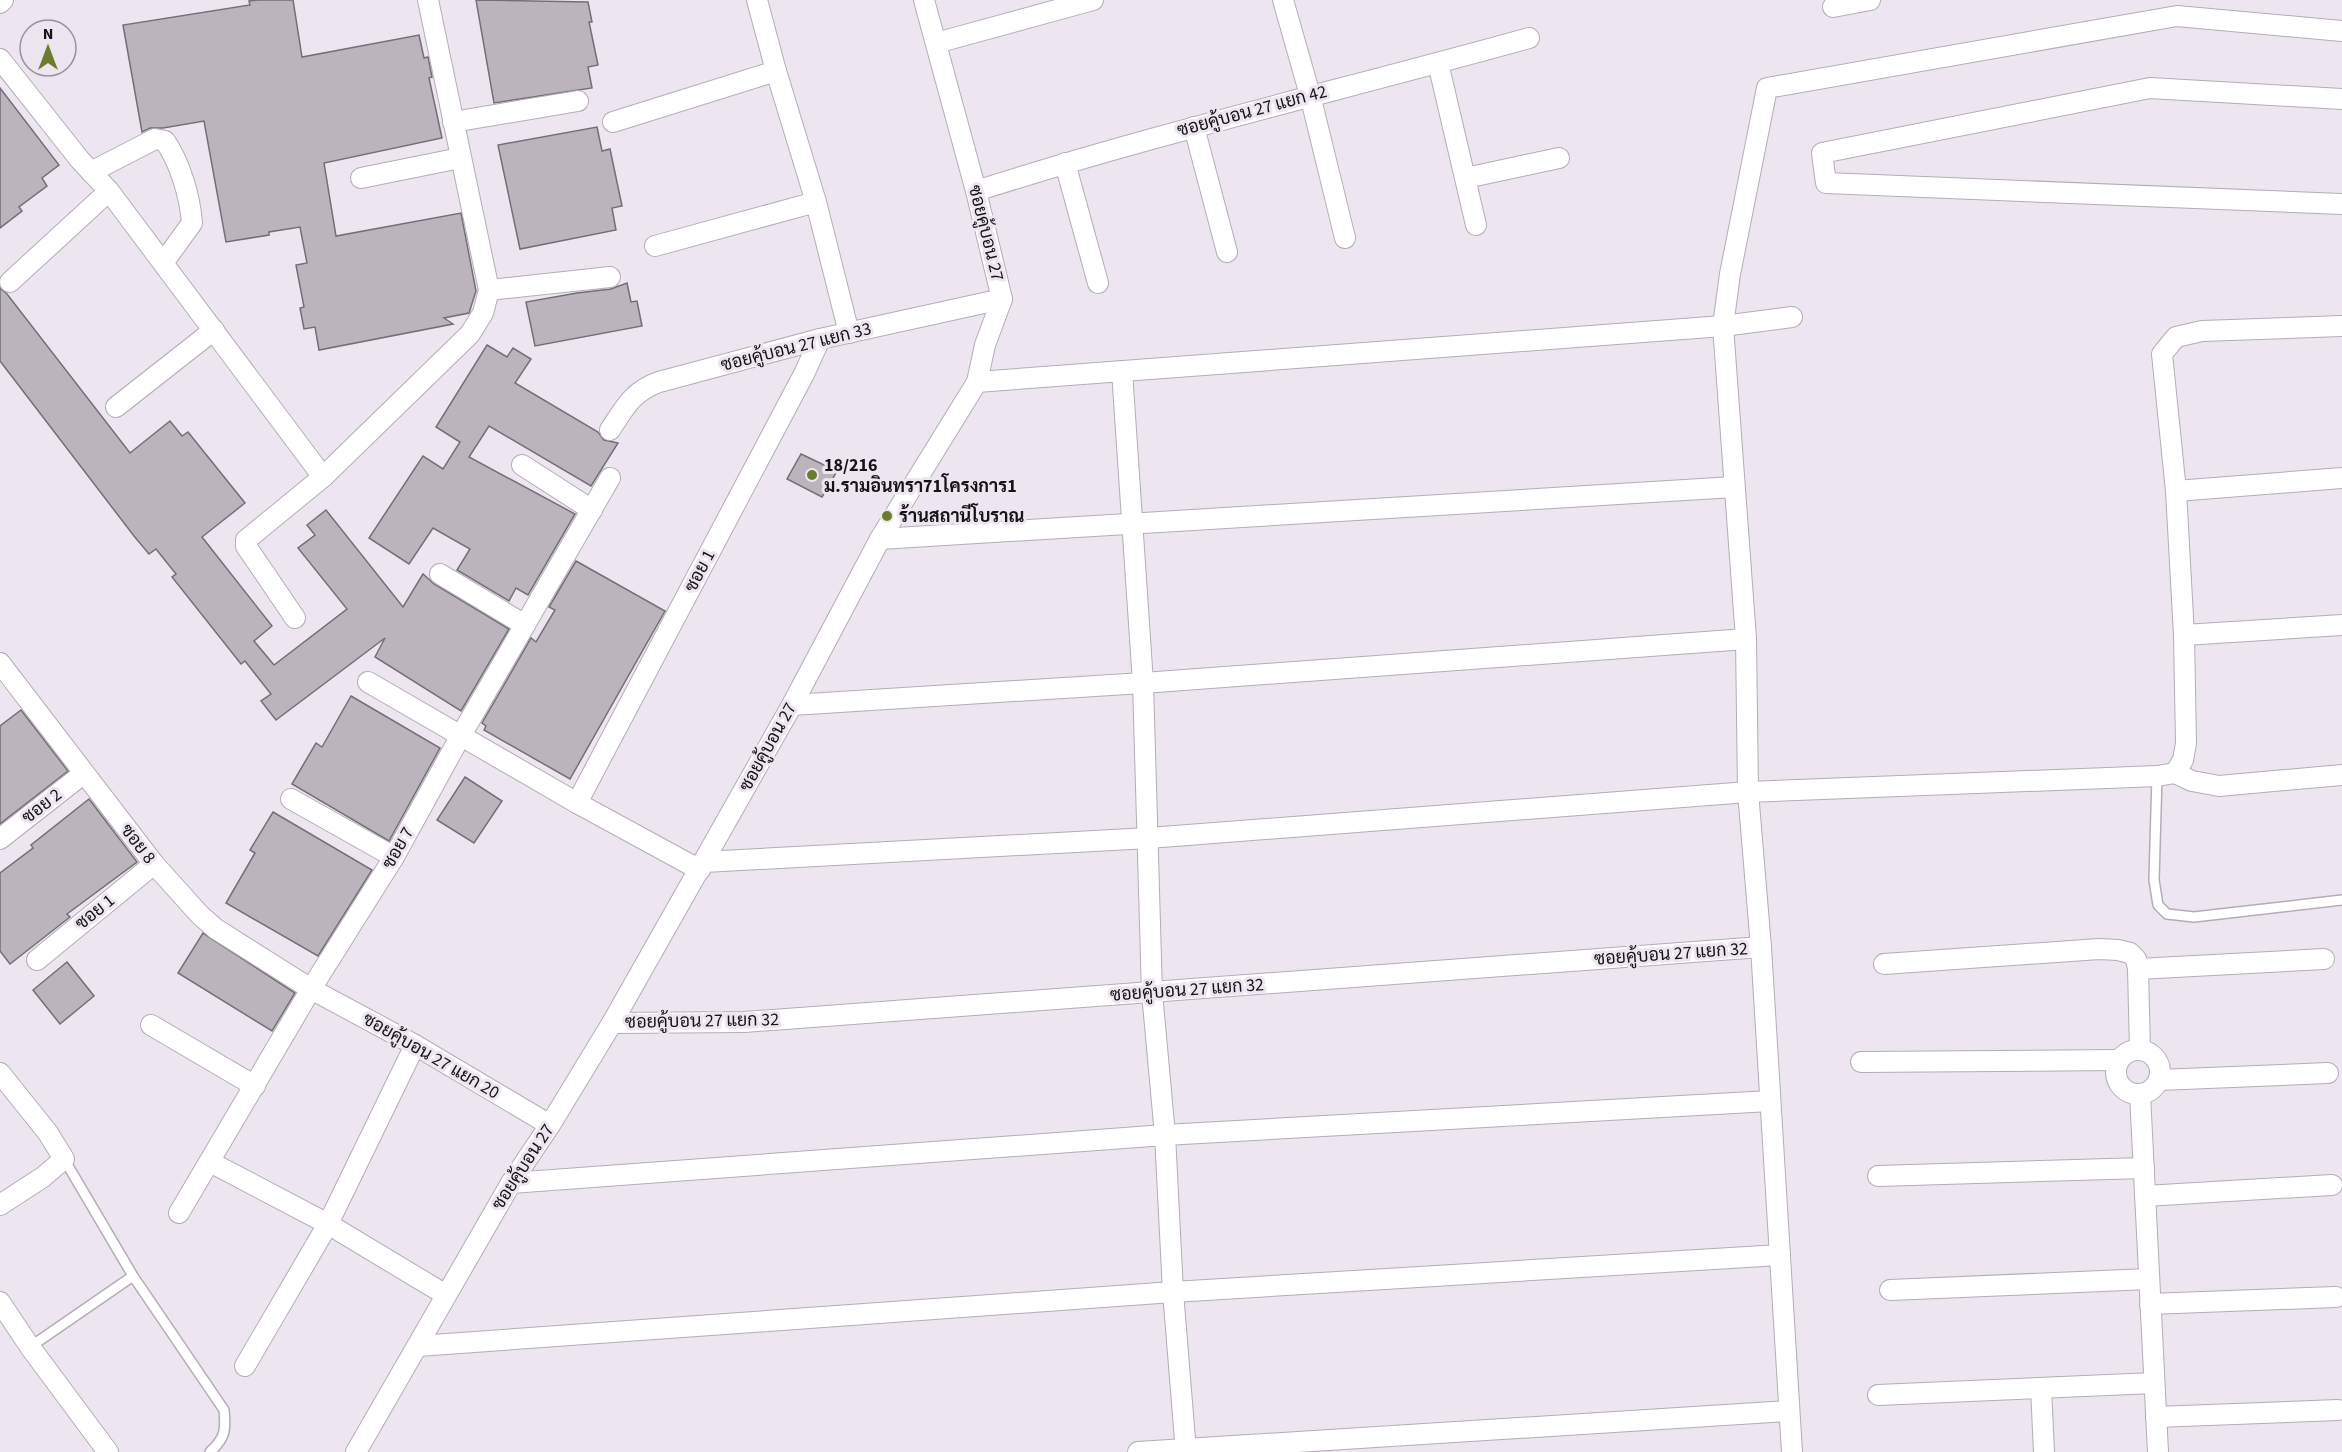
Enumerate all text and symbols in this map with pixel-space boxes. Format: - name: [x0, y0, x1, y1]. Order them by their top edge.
- north arrow: [18, 18, 78, 78]
- text: N: [43, 23, 53, 45]
- street label: ซอยคู้บอน 27 แยก 42: [1174, 79, 1330, 143]
- street label: ซอยคู้บอน 27: [962, 182, 1010, 284]
- street label: ซอยคู้บอน 27 แยก 33: [718, 316, 874, 378]
- place label: 18/216 ม.รามอินทรา71โครงการ1: [824, 453, 1017, 499]
- marker: 18/216 ม.รามอินทรา71โครงการ1: [805, 468, 819, 482]
- place label: ร้านสถานีโบราณ: [899, 503, 1025, 529]
- marker: ร้านสถานีโบราณ: [880, 509, 894, 523]
- street label: ซอย 1: [679, 545, 721, 597]
- street label: ซอยคู้บอน 27: [733, 698, 803, 796]
- street label: ซอย 2: [17, 782, 67, 830]
- street label: ซอย 8: [114, 819, 162, 869]
- street label: ซอย 7: [376, 822, 420, 874]
- street label: ซอย 1: [70, 888, 120, 936]
- street label: ซอยคู้บอน 27 แยก 32: [1593, 936, 1749, 972]
- street label: ซอยคู้บอน 27 แยก 32: [1109, 972, 1265, 1008]
- street label: ซอยคู้บอน 27 แยก 20: [358, 1007, 504, 1105]
- street label: ซอยคู้บอน 27 แยก 32: [625, 1007, 779, 1035]
- street label: ซอยคู้บอน 27: [486, 1119, 560, 1215]

